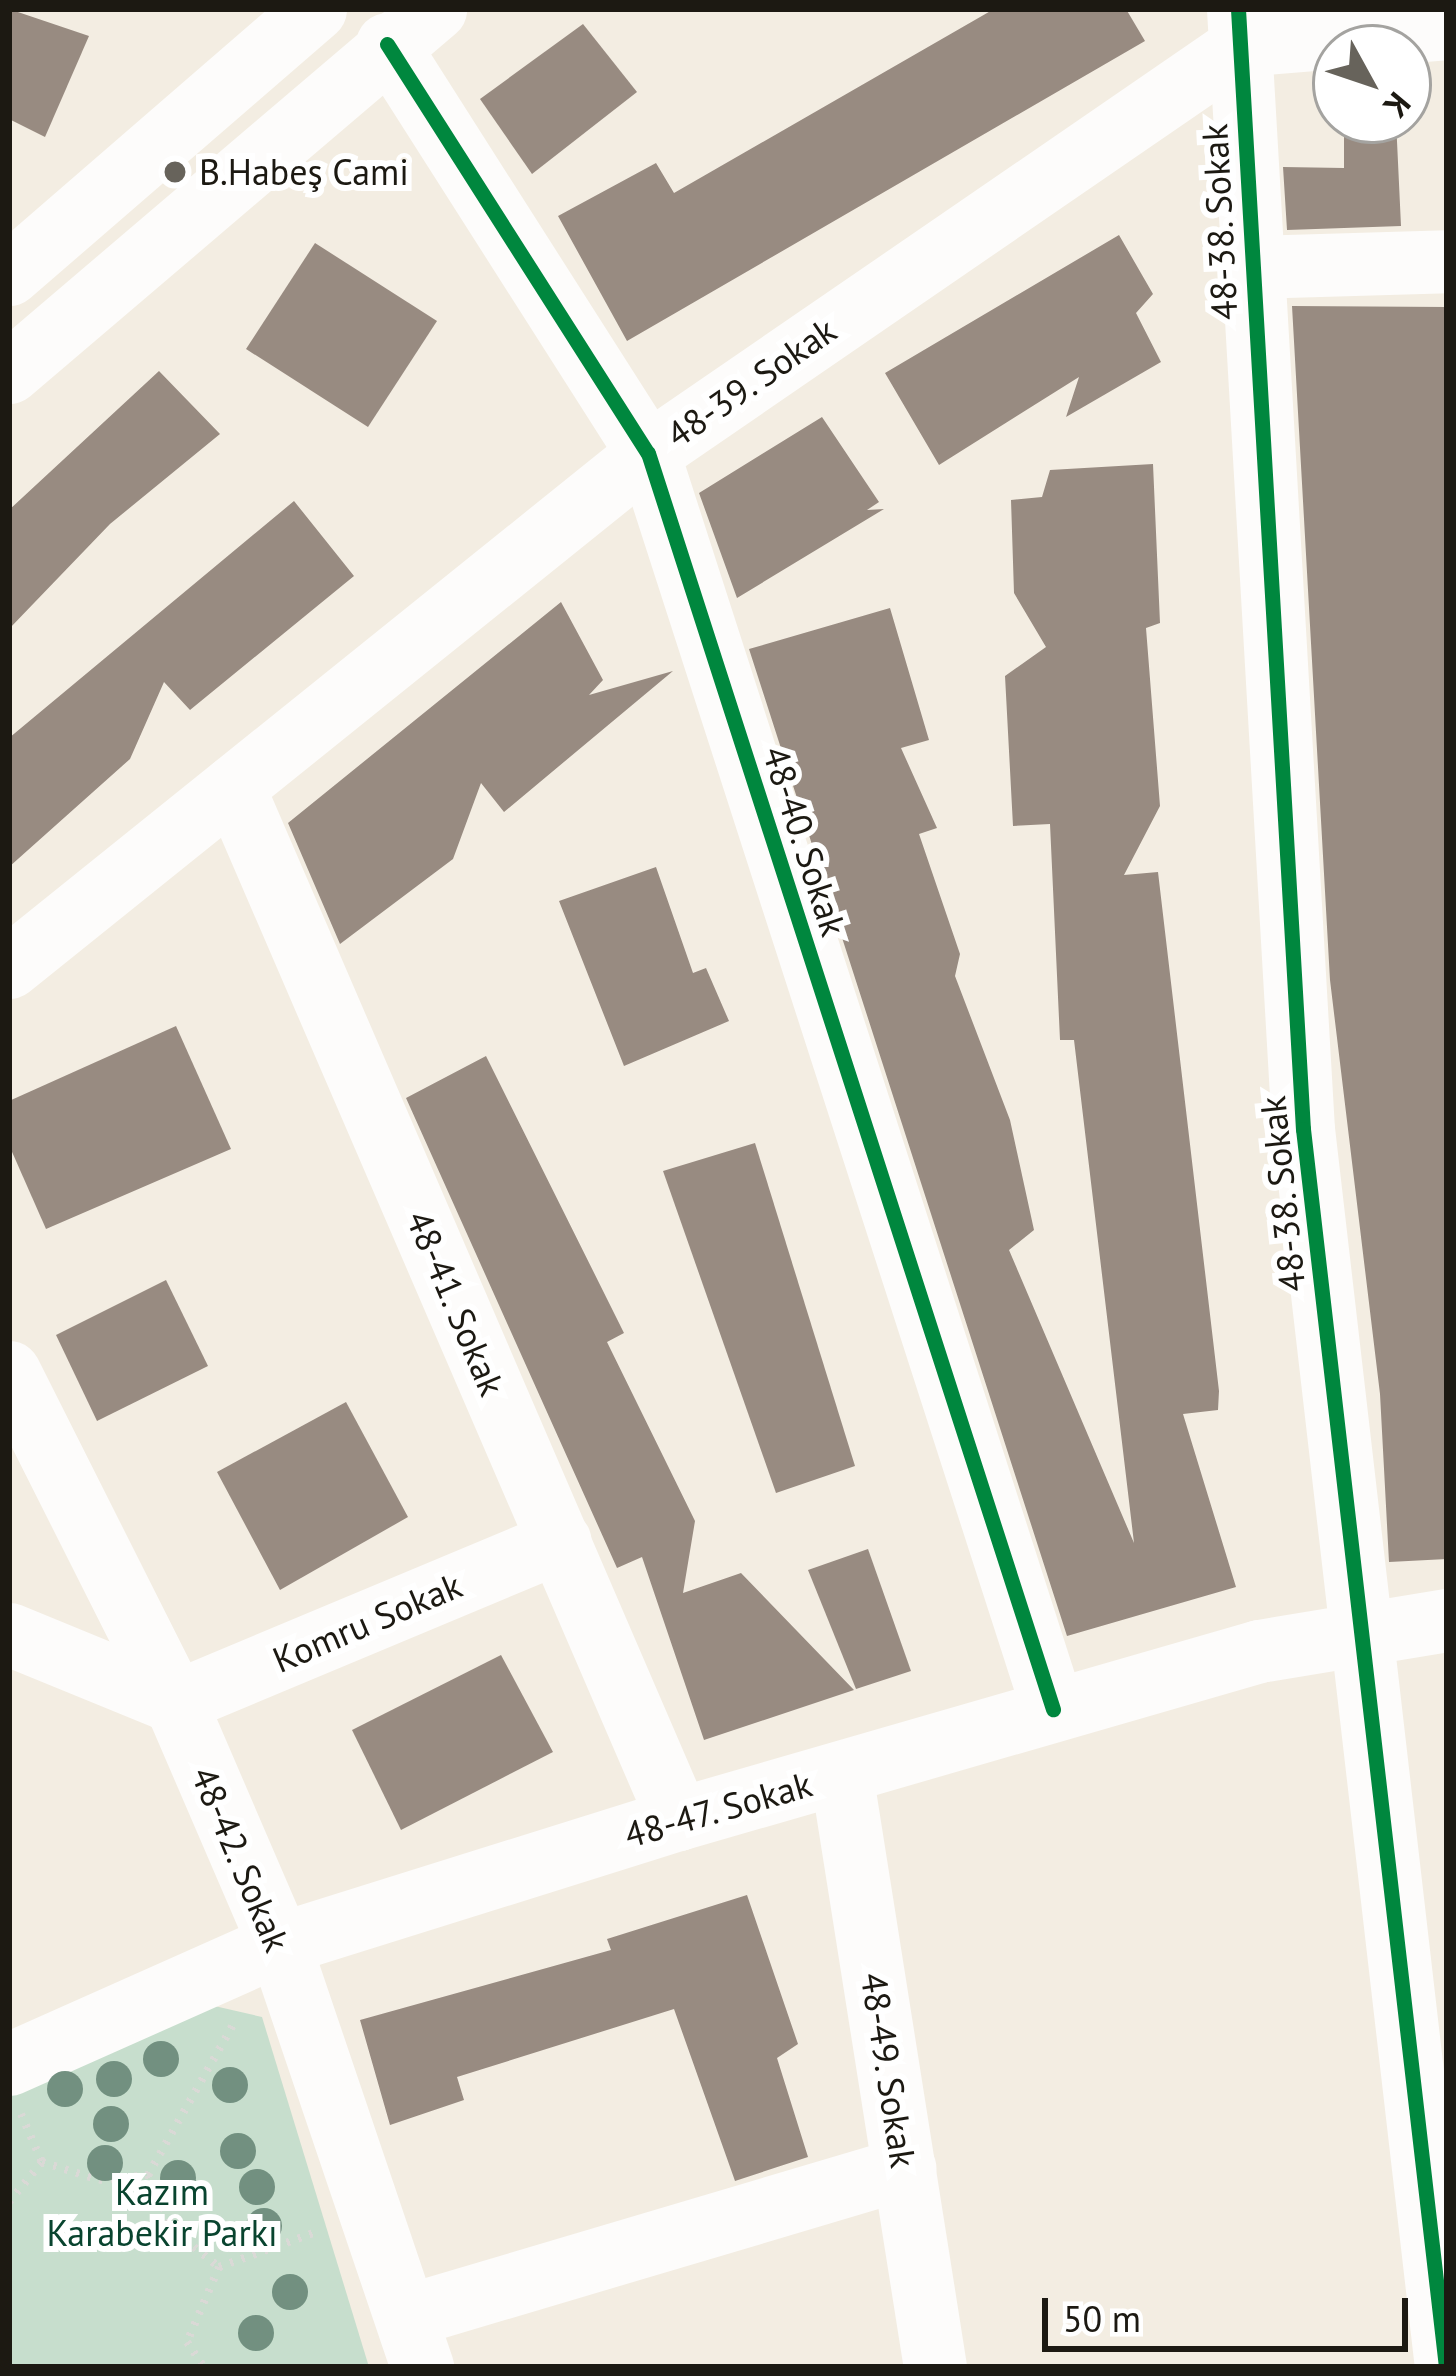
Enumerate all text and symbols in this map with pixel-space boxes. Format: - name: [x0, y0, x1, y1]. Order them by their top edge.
- north arrow: [1312, 24, 1432, 144]
- text: K: [1375, 84, 1421, 127]
- street label: 48-38. Sokak: [1192, 121, 1246, 323]
- place label: B.Habeş Cami: [199, 150, 409, 194]
- marker: B.Habeş Cami: [162, 159, 188, 185]
- street label: 48-39. Sokak: [657, 307, 845, 457]
- street label: 48-40. Sokak: [754, 739, 856, 943]
- street label: 48-38. Sokak: [1250, 1093, 1314, 1295]
- street label: 48-41. Sokak: [397, 1203, 515, 1403]
- street label: Komru Sokak: [266, 1563, 468, 1681]
- street label: 48-42. Sokak: [182, 1759, 300, 1959]
- street label: 48-47. Sokak: [618, 1761, 818, 1857]
- street label: 48-49. Sokak: [852, 1968, 926, 2172]
- park label: Kazım Karabekir Parkı: [46, 2169, 278, 2254]
- scale bar: [1048, 2274, 1414, 2348]
- text: 50 m: [1063, 2295, 1141, 2342]

